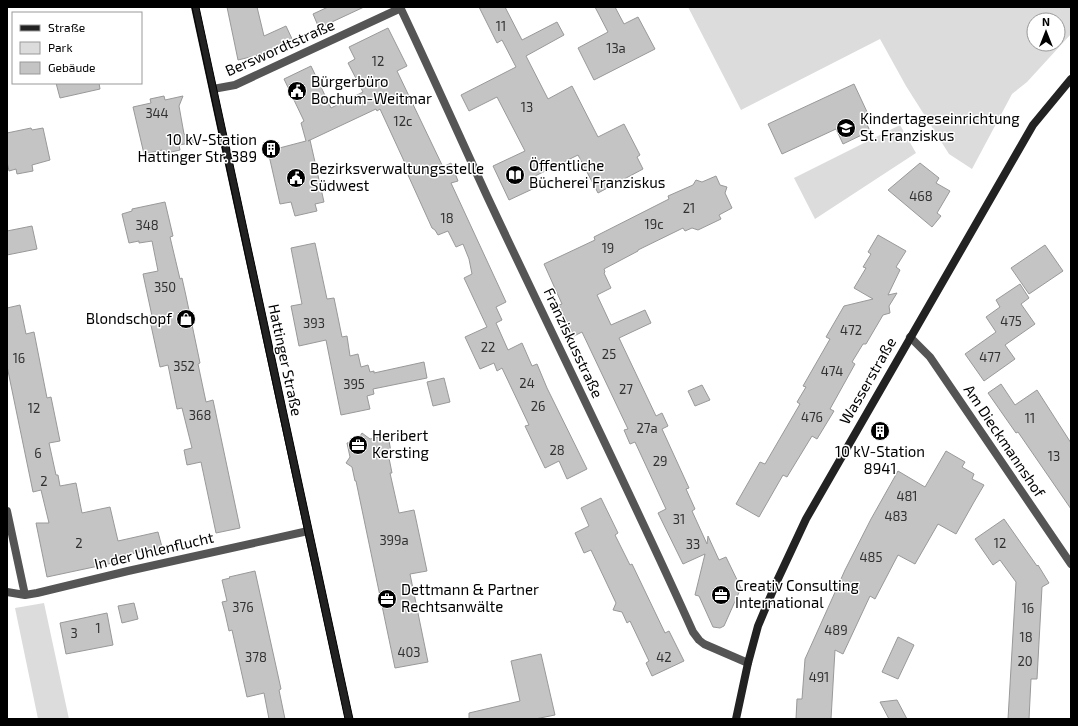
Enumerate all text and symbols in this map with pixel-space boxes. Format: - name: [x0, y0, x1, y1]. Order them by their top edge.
- legend: [12, 12, 142, 84]
- north arrow: [1026, 12, 1066, 52]
- street label: Berswordtstraße: [222, 15, 337, 79]
- text: N: [1042, 15, 1050, 28]
- house number: 11: [496, 18, 506, 34]
- text: Straße: [48, 20, 85, 34]
- text: Park: [48, 40, 73, 54]
- house number: 13a: [606, 40, 626, 56]
- house number: 12: [372, 53, 384, 69]
- text: Gebäude: [48, 60, 96, 74]
- place label: Bürgerbüro Bochum-Weitmar: [311, 72, 432, 107]
- public building icon: Bürgerbüro Bochum-Weitmar: [286, 80, 308, 102]
- house number: 13: [521, 99, 533, 115]
- house number: 344: [145, 105, 169, 121]
- place label: Kindertageseinrichtung St. Franziskus: [860, 109, 1020, 144]
- house number: 12c: [394, 113, 412, 129]
- school or university icon: Kindertageseinrichtung St. Franziskus: [835, 117, 857, 139]
- place label: 10 kV-Station Hattinger Str. 389: [137, 130, 257, 165]
- building icon: 10 kV-Station Hattinger Str. 389: [260, 138, 282, 160]
- place label: Öffentliche Bücherei Franziskus: [529, 156, 666, 191]
- place label: Bezirksverwaltungsstelle Südwest: [310, 159, 484, 194]
- library icon: Öffentliche Bücherei Franziskus: [504, 164, 526, 186]
- public building icon: Bezirksverwaltungsstelle Südwest: [285, 167, 307, 189]
- house number: 468: [909, 188, 933, 204]
- house number: 21: [683, 200, 695, 216]
- house number: 18: [440, 210, 454, 226]
- house number: 19c: [645, 216, 663, 232]
- house number: 348: [135, 217, 159, 233]
- house number: 19: [602, 240, 614, 256]
- house number: 350: [154, 279, 176, 295]
- street label: Franziskusstraße: [541, 285, 607, 400]
- street label: Hattinger Straße: [265, 302, 307, 417]
- shop icon: Blondschopf: [175, 308, 197, 330]
- place label: Blondschopf: [86, 309, 172, 327]
- house number: 475: [1000, 313, 1022, 329]
- house number: 393: [303, 315, 325, 331]
- house number: 472: [840, 322, 862, 338]
- street label: Wasserstraße: [835, 334, 899, 427]
- house number: 22: [481, 339, 495, 355]
- house number: 25: [602, 346, 616, 362]
- house number: 477: [979, 349, 1001, 365]
- house number: 16: [13, 350, 25, 366]
- house number: 352: [173, 358, 195, 374]
- house number: 474: [821, 363, 843, 379]
- house number: 24: [519, 375, 535, 391]
- house number: 395: [343, 376, 365, 392]
- house number: 27: [619, 381, 633, 397]
- street label: Am Dieckmannshof: [960, 381, 1049, 500]
- house number: 26: [531, 398, 545, 414]
- house number: 12: [28, 400, 40, 416]
- house number: 368: [189, 407, 211, 423]
- house number: 476: [801, 409, 823, 425]
- house number: 11: [1025, 410, 1035, 426]
- house number: 27a: [636, 420, 658, 436]
- building icon: 10 kV-Station 8941: [869, 420, 891, 442]
- place label: Heribert Kersting: [372, 426, 430, 461]
- office icon: Heribert Kersting: [347, 434, 369, 456]
- house number: 28: [549, 442, 565, 458]
- place label: 10 kV-Station 8941: [835, 442, 925, 477]
- house number: 6: [34, 445, 42, 461]
- house number: 13: [1048, 448, 1060, 464]
- house number: 29: [653, 453, 667, 469]
- house number: 2: [40, 473, 48, 489]
- house number: 481: [896, 488, 918, 504]
- house number: 483: [884, 508, 908, 524]
- house number: 31: [673, 511, 685, 527]
- street label: In der Uhlenflucht: [92, 527, 215, 573]
- house number: 399a: [379, 532, 409, 548]
- house number: 2: [75, 535, 83, 551]
- house number: 12: [994, 535, 1006, 551]
- house number: 33: [686, 536, 700, 552]
- house number: 485: [860, 549, 882, 565]
- place label: Creativ Consulting International: [735, 576, 860, 611]
- place label: Dettmann & Partner Rechtsanwälte: [401, 580, 539, 615]
- office icon: Creativ Consulting International: [710, 584, 732, 606]
- office icon: Dettmann & Partner Rechtsanwälte: [376, 588, 398, 610]
- house number: 376: [232, 599, 254, 615]
- house number: 16: [1022, 600, 1034, 616]
- house number: 1: [95, 620, 101, 636]
- house number: 489: [824, 622, 848, 638]
- house number: 3: [70, 625, 78, 641]
- house number: 18: [1019, 629, 1033, 645]
- house number: 403: [397, 644, 421, 660]
- house number: 378: [245, 649, 267, 665]
- house number: 42: [656, 649, 672, 665]
- house number: 20: [1017, 653, 1033, 669]
- house number: 491: [809, 669, 829, 685]

